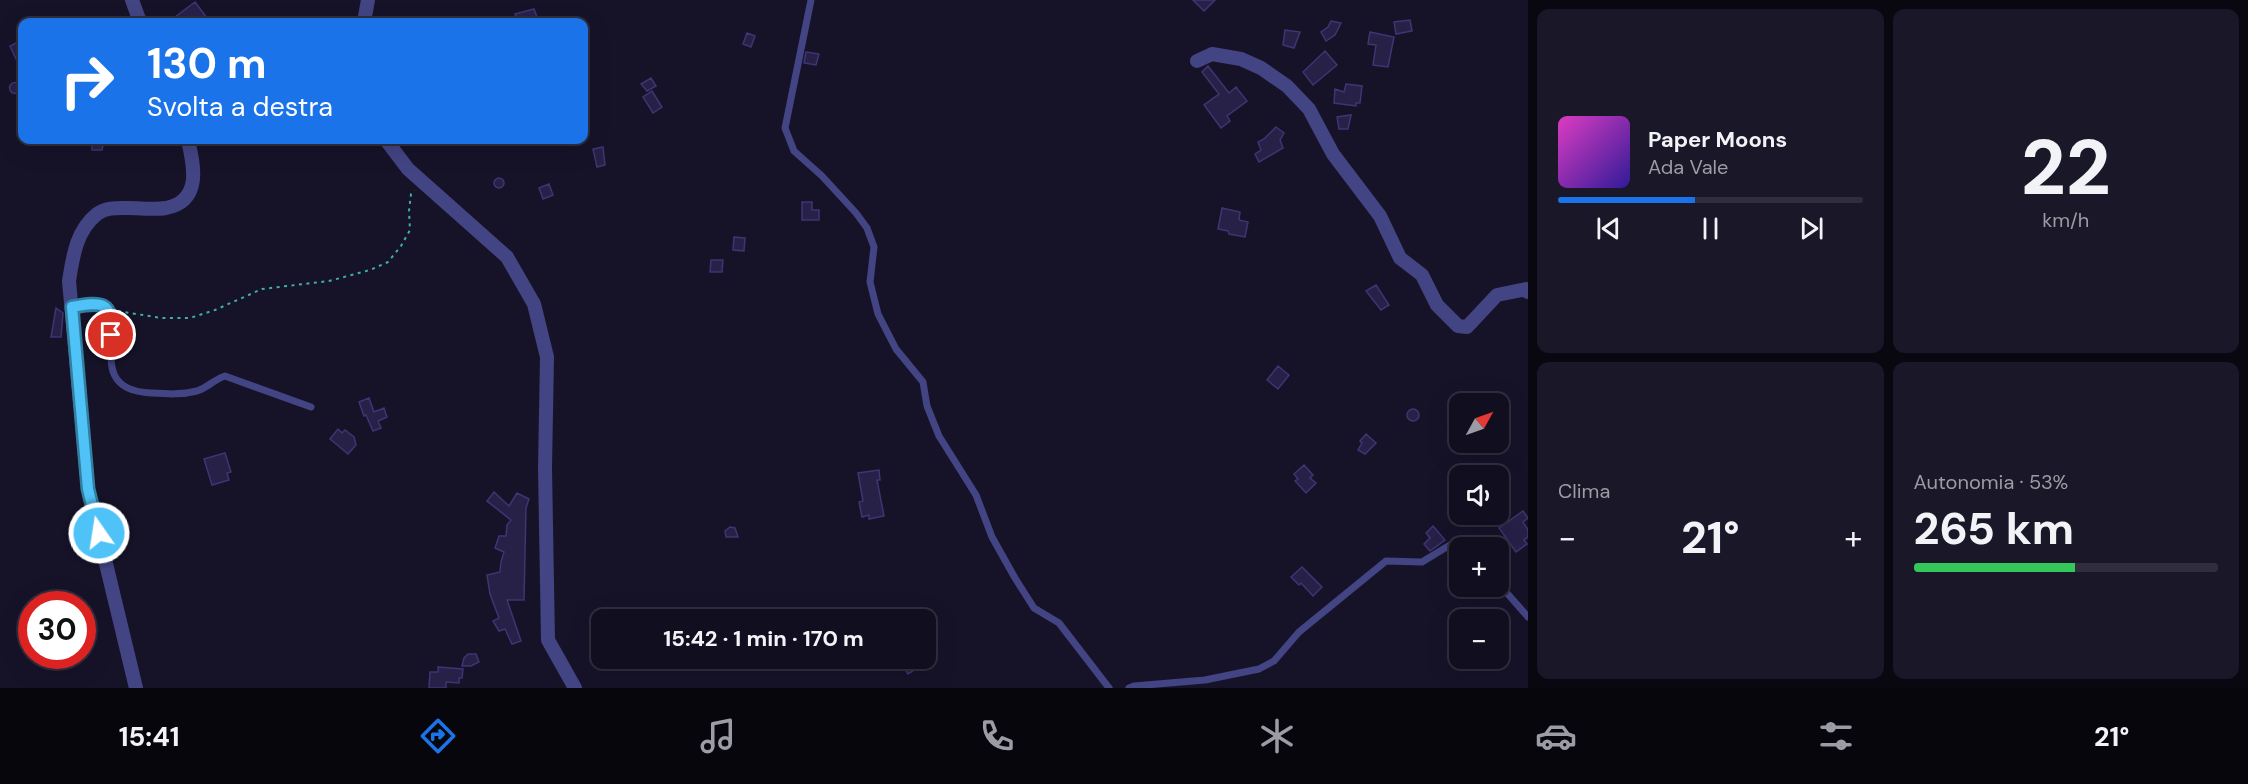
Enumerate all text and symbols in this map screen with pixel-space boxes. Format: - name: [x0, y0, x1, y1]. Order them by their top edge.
- text: 130 m: [147, 36, 267, 91]
- icon: right: [48, 42, 126, 120]
- text: Svolta a destra: [147, 89, 333, 124]
- text: 22: [2021, 117, 2111, 218]
- text: Paper Moons: [1648, 125, 1787, 154]
- text: Ada Vale: [1648, 154, 1728, 180]
- text: km/h: [2042, 207, 2089, 233]
- icon: previous: [1592, 212, 1625, 245]
- icon: pause: [1694, 212, 1727, 245]
- icon: next: [1795, 212, 1828, 245]
- pin: [85, 309, 136, 360]
- icon: arrive: [94, 318, 127, 351]
- north arrow: [1449, 393, 1509, 453]
- map controls: [1449, 393, 1509, 669]
- button: sound: [1449, 465, 1509, 525]
- text: Autonomia · 53%: [1914, 469, 2068, 495]
- text: Clima: [1558, 478, 1610, 504]
- text: 265 km: [1914, 499, 2074, 558]
- position arrow: [67, 501, 131, 565]
- text: 21°: [1681, 508, 1740, 567]
- text: −: [1558, 516, 1576, 559]
- text: +: [1844, 516, 1863, 559]
- button: +: [1449, 537, 1509, 597]
- speed limit sign: 30: [18, 591, 96, 669]
- button: −: [1449, 609, 1509, 669]
- text: 15:42 · 1 min · 170 m: [663, 624, 864, 653]
- icon: directions: [417, 715, 459, 757]
- icon: music: [697, 715, 739, 757]
- icon: phone: [976, 715, 1018, 757]
- icon: climate: [1256, 715, 1298, 757]
- icon: car: [1535, 715, 1577, 757]
- icon: filters: [1815, 715, 1857, 757]
- text: 15:41: [119, 719, 180, 754]
- text: 21°: [2094, 719, 2129, 754]

